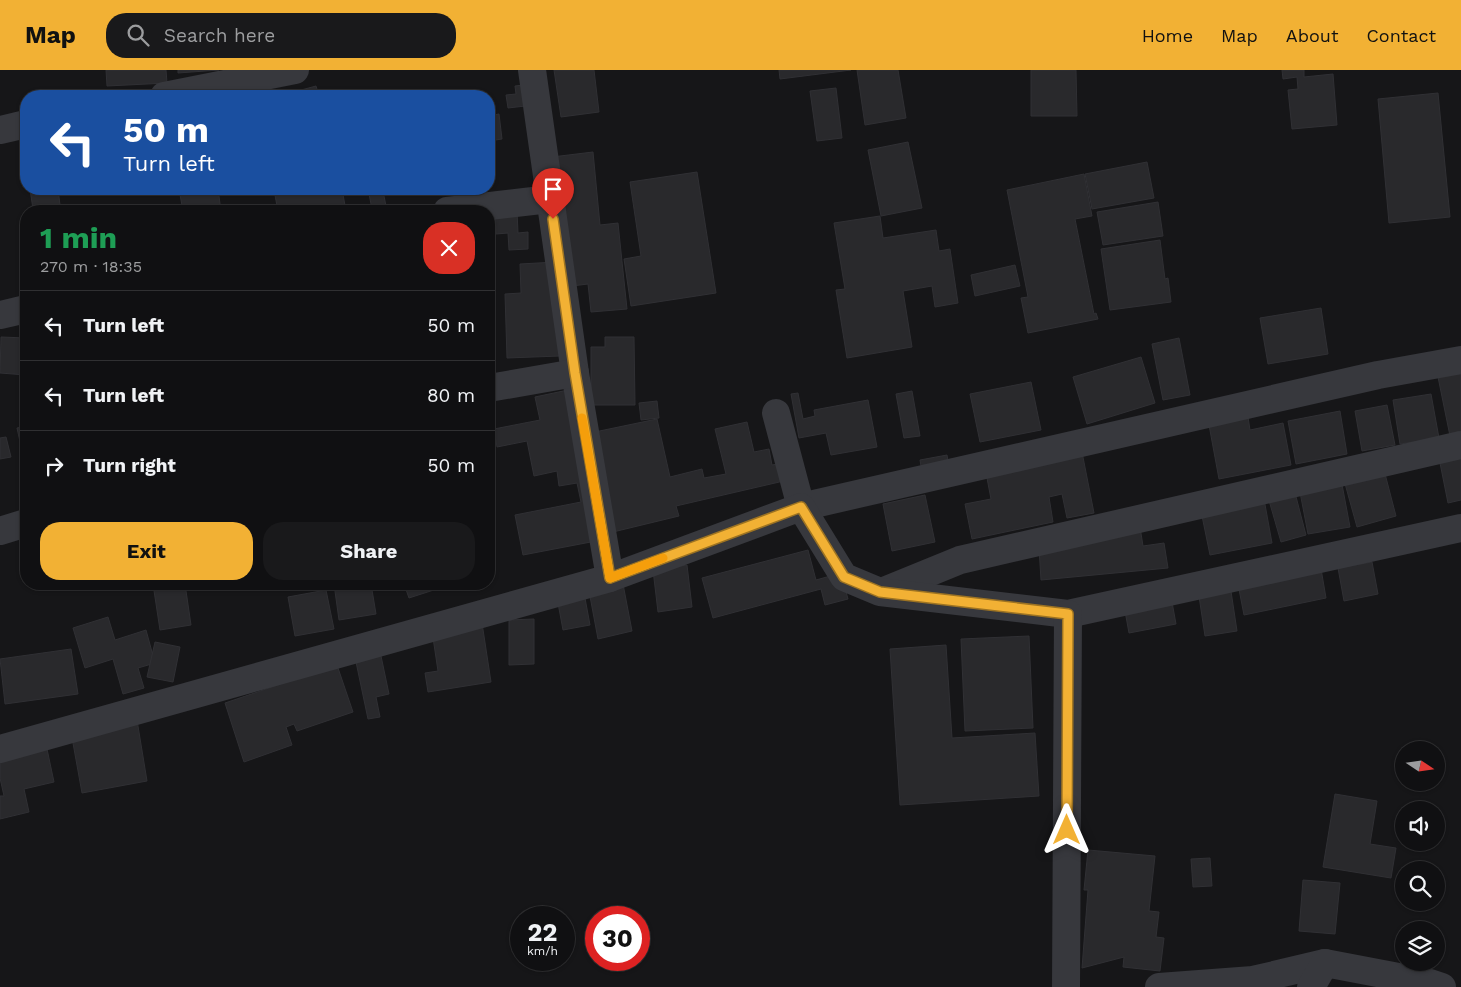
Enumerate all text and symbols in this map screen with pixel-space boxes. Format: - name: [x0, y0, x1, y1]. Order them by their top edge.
- search box: [106, 13, 456, 58]
- text: Map: [25, 21, 76, 49]
- icon: search: [124, 21, 152, 49]
- text: Search here: [164, 24, 275, 47]
- text: Home: [1142, 25, 1193, 46]
- text: Map: [1221, 25, 1258, 46]
- text: About: [1286, 25, 1338, 46]
- text: Contact: [1366, 25, 1436, 46]
- text: 50 m: [123, 109, 209, 151]
- icon: left: [40, 110, 105, 175]
- text: Turn left: [123, 151, 215, 176]
- pin: [532, 168, 574, 219]
- icon: arrive: [539, 175, 567, 203]
- text: 1 min: [40, 220, 117, 255]
- button: close: [423, 222, 475, 274]
- text: 270 m · 18:35: [40, 257, 142, 276]
- icon: left: [40, 312, 68, 340]
- text: Turn left: [83, 314, 164, 337]
- text: 50 m: [428, 314, 475, 337]
- icon: left: [40, 382, 68, 410]
- text: Turn left: [83, 384, 164, 407]
- text: 80 m: [427, 384, 475, 407]
- icon: right: [40, 452, 68, 480]
- text: Turn right: [83, 454, 176, 477]
- text: 50 m: [428, 454, 475, 477]
- button: Exit: [40, 522, 253, 580]
- button: Share: [263, 522, 475, 580]
- north arrow: [1395, 741, 1445, 791]
- map controls: [1395, 741, 1445, 971]
- button: sound: [1395, 801, 1445, 851]
- position arrow: [1040, 803, 1092, 855]
- button: search: [1395, 861, 1445, 911]
- speed limit sign: 30: [585, 906, 650, 971]
- text: 22: [528, 918, 557, 947]
- button: layers: [1395, 921, 1445, 971]
- text: km/h: [527, 944, 558, 958]

